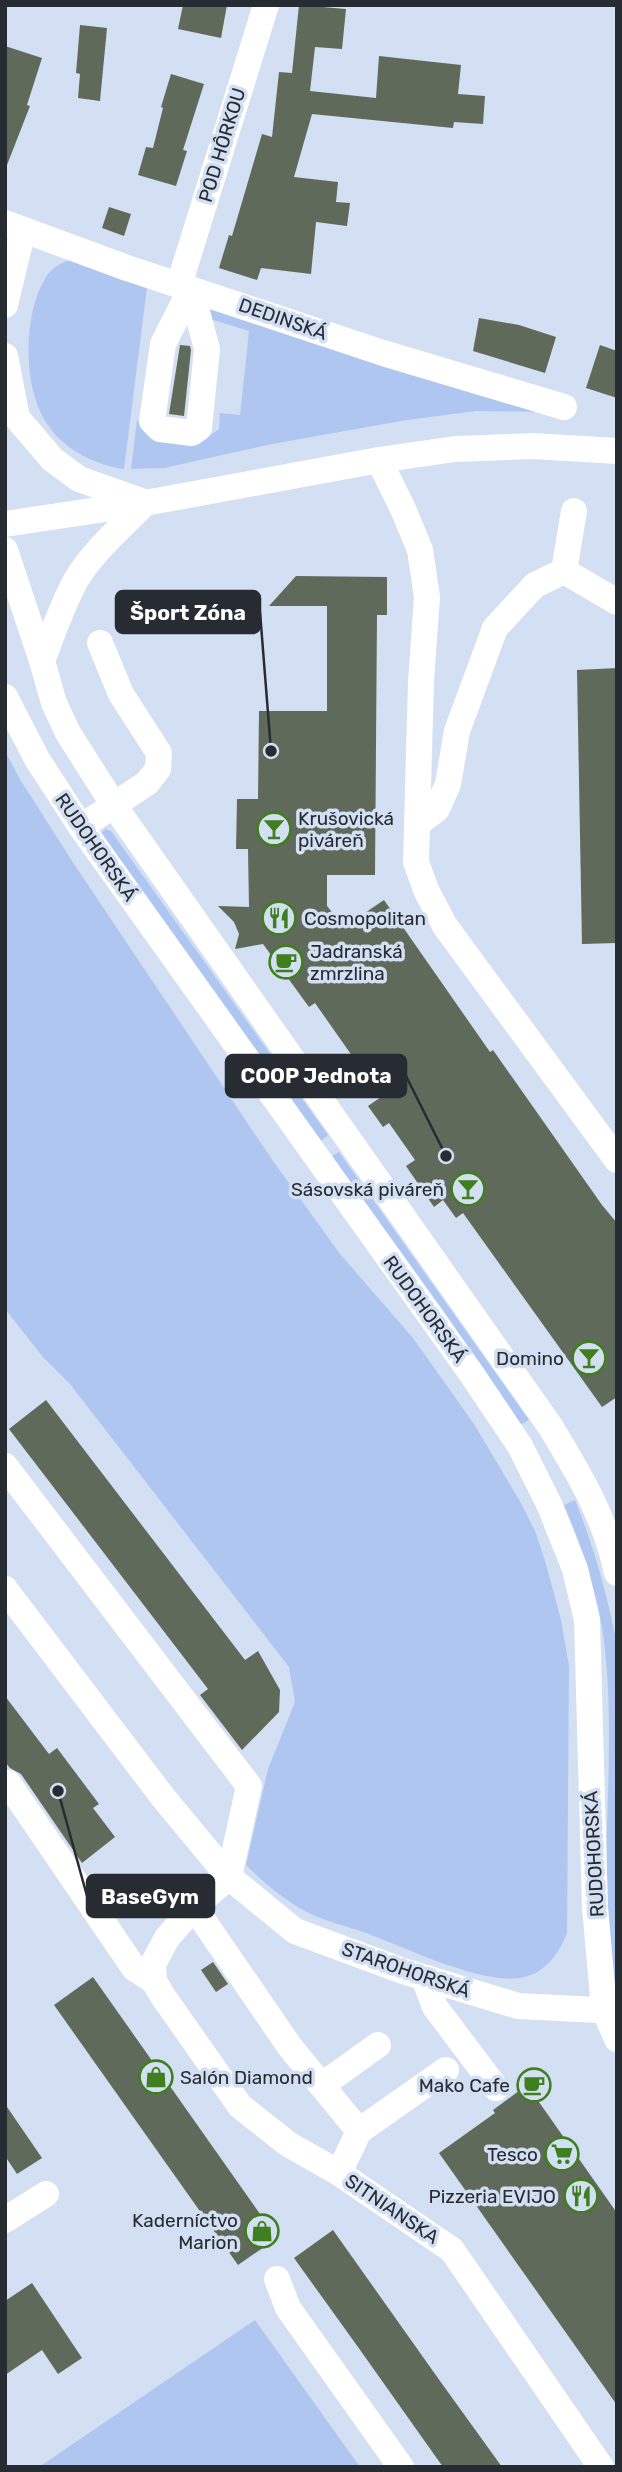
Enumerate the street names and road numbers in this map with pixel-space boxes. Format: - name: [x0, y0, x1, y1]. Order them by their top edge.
- street label: POD HÔRKOU: [194, 85, 250, 205]
- street label: DEDINSKÁ: [236, 293, 331, 345]
- street label: RUDOHORSKÁ: [50, 789, 142, 906]
- street label: RUDOHORSKÁ: [379, 1251, 472, 1367]
- street label: RUDOHORSKÁ: [579, 1790, 609, 1918]
- street label: STAROHORSKÁ: [339, 1937, 473, 2003]
- street label: SITNIANSKA: [341, 2169, 444, 2249]

